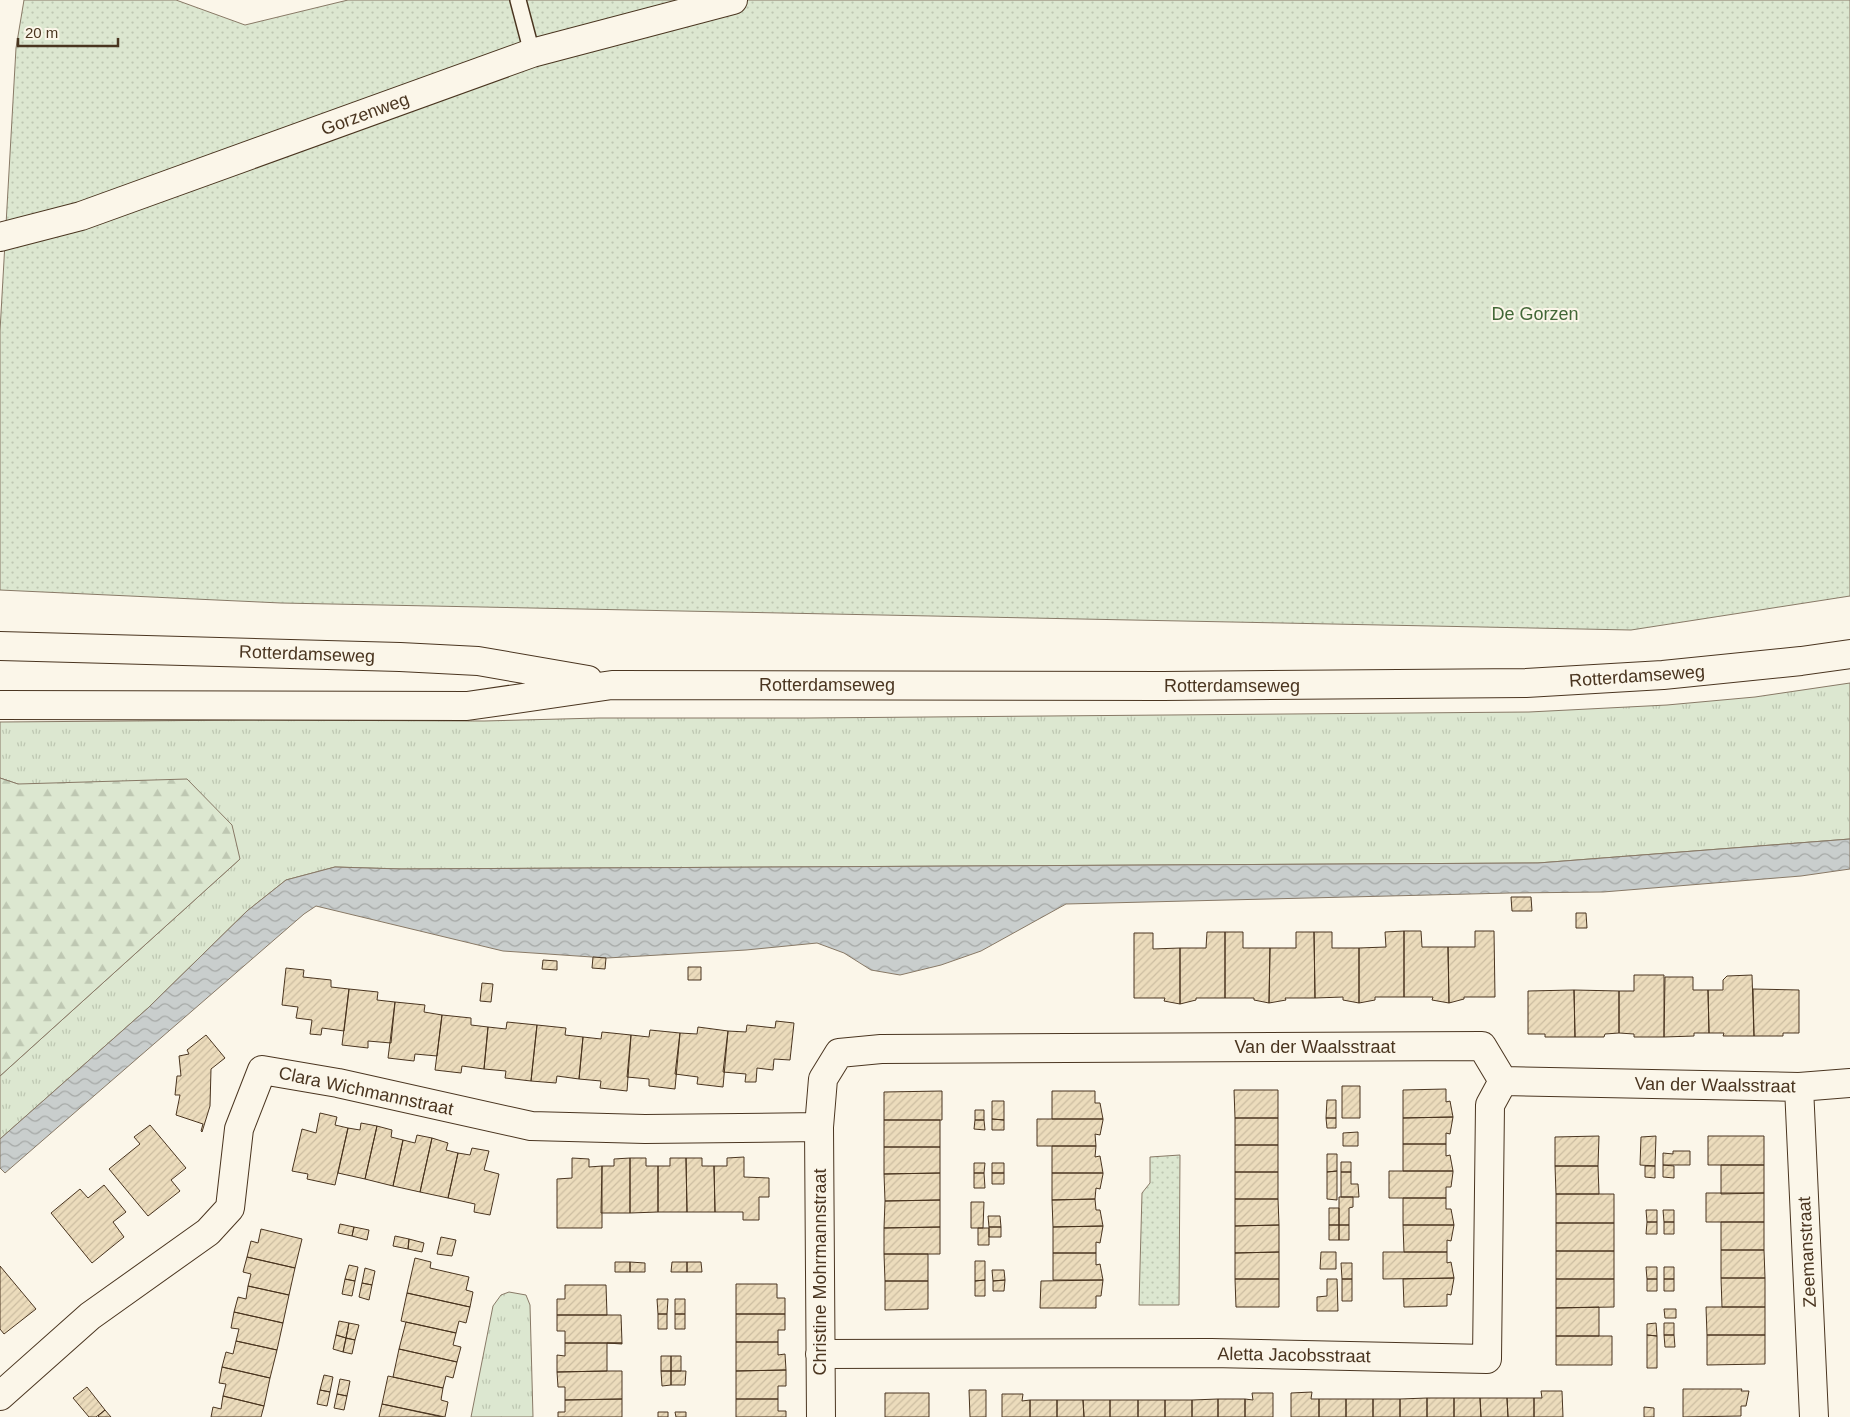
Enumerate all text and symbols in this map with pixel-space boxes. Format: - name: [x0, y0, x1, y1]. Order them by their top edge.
- scale bar: [18, 15, 118, 47]
- text: 20 m: [25, 24, 58, 41]
- street label: Gorzenweg: [318, 89, 412, 139]
- park label: De Gorzen: [1491, 304, 1579, 324]
- street label: Rotterdamseweg: [239, 642, 375, 666]
- street label: Rotterdamseweg: [1568, 661, 1706, 691]
- street label: Rotterdamseweg: [759, 675, 895, 695]
- street label: Rotterdamseweg: [1164, 676, 1300, 696]
- street label: Van der Waalsstraat: [1234, 1037, 1396, 1057]
- street label: Clara Wichmannstraat: [277, 1063, 455, 1119]
- street label: Van der Waalsstraat: [1634, 1074, 1796, 1096]
- street label: Christine Mohrmannstraat: [810, 1168, 830, 1376]
- street label: Zeemanstraat: [1794, 1196, 1820, 1308]
- street label: Aletta Jacobsstraat: [1217, 1344, 1371, 1366]

